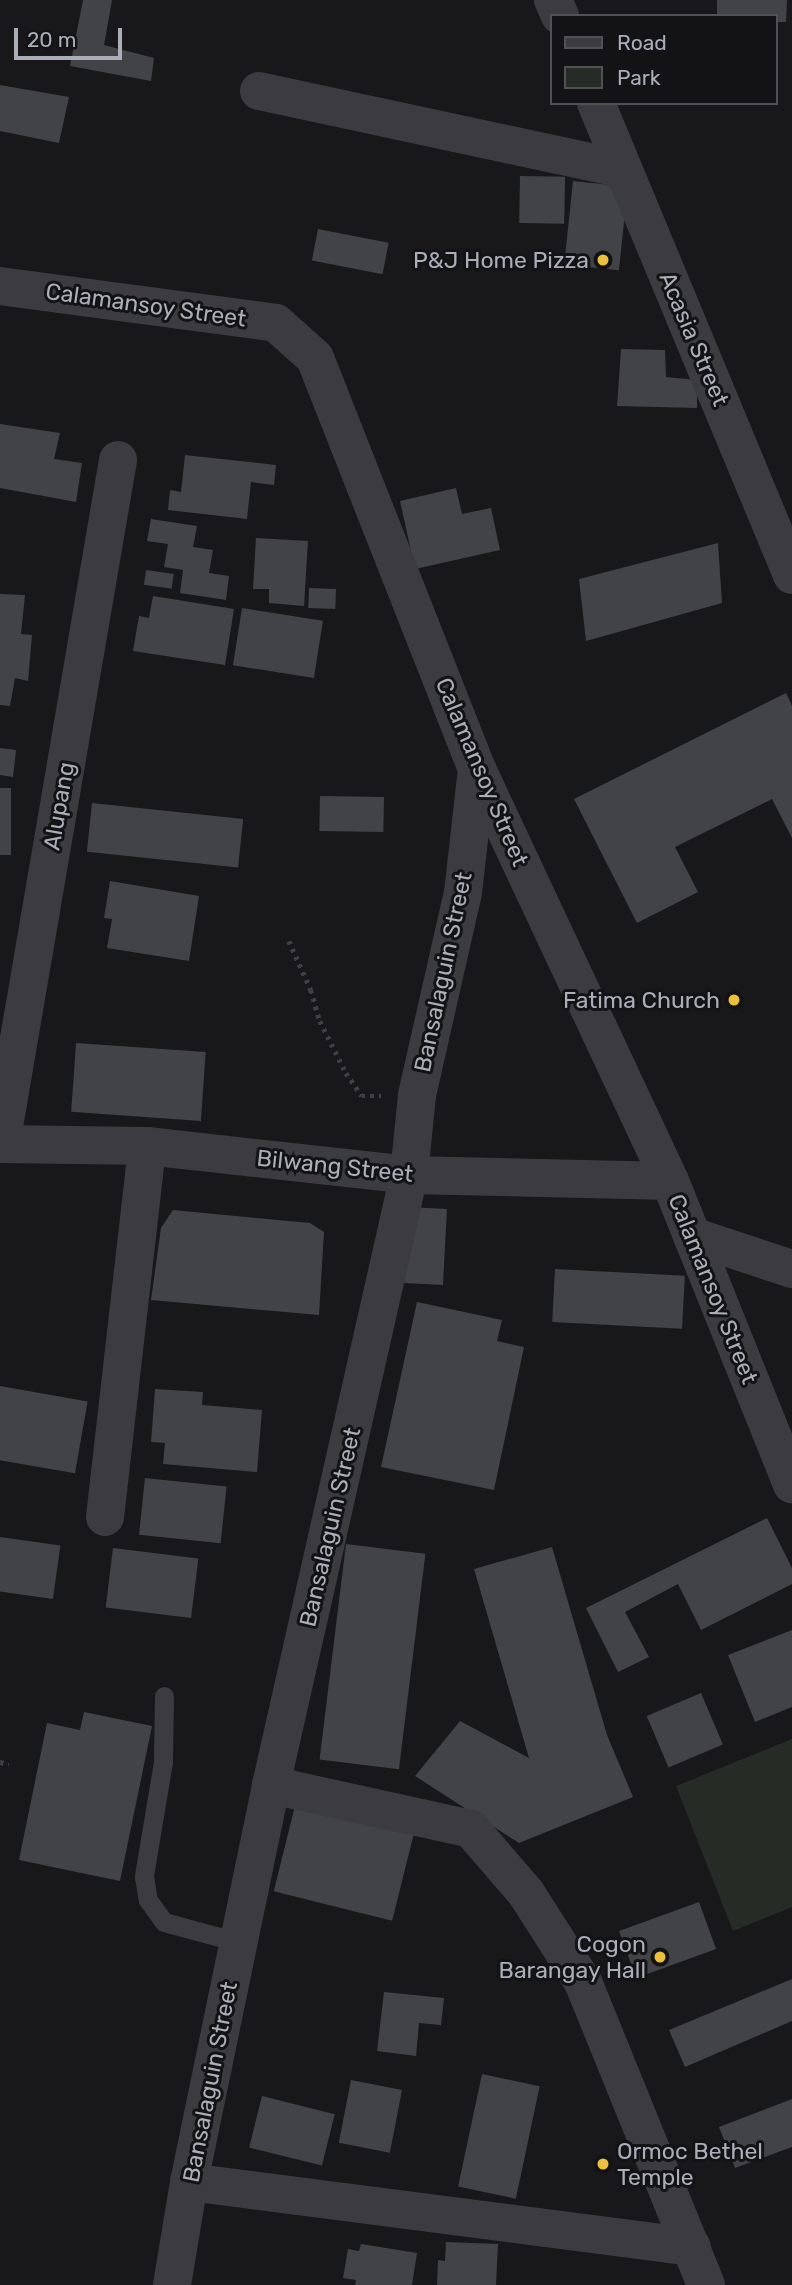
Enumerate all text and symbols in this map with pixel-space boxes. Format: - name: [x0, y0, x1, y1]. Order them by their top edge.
- scale bar: [18, 14, 126, 58]
- legend: [550, 14, 778, 105]
- text: 20 m: [27, 27, 76, 52]
- text: Road: [617, 30, 667, 55]
- text: Park: [617, 65, 661, 90]
- place label: P&J Home Pizza: [413, 246, 589, 274]
- marker: P&J Home Pizza: [595, 252, 611, 268]
- street label: Acasia Street: [653, 268, 735, 410]
- street label: Calamansoy Street: [44, 277, 248, 333]
- street label: Calamansoy Street: [430, 673, 534, 871]
- street label: Alupang: [38, 760, 80, 852]
- street label: Bansalaguin Street: [408, 869, 478, 1075]
- place label: Fatima Church: [563, 986, 720, 1014]
- marker: Fatima Church: [726, 992, 742, 1008]
- street label: Bilwang Street: [255, 1144, 415, 1188]
- street label: Calamansoy Street: [662, 1190, 764, 1388]
- street label: Bansalaguin Street: [294, 1425, 366, 1629]
- place label: Cogon Barangay Hall: [498, 1930, 646, 1984]
- marker: Cogon Barangay Hall: [652, 1949, 668, 1965]
- street label: Bansalaguin Street: [177, 1979, 243, 2185]
- place label: Ormoc Bethel Temple: [617, 2137, 763, 2191]
- marker: Ormoc Bethel Temple: [595, 2156, 611, 2172]

